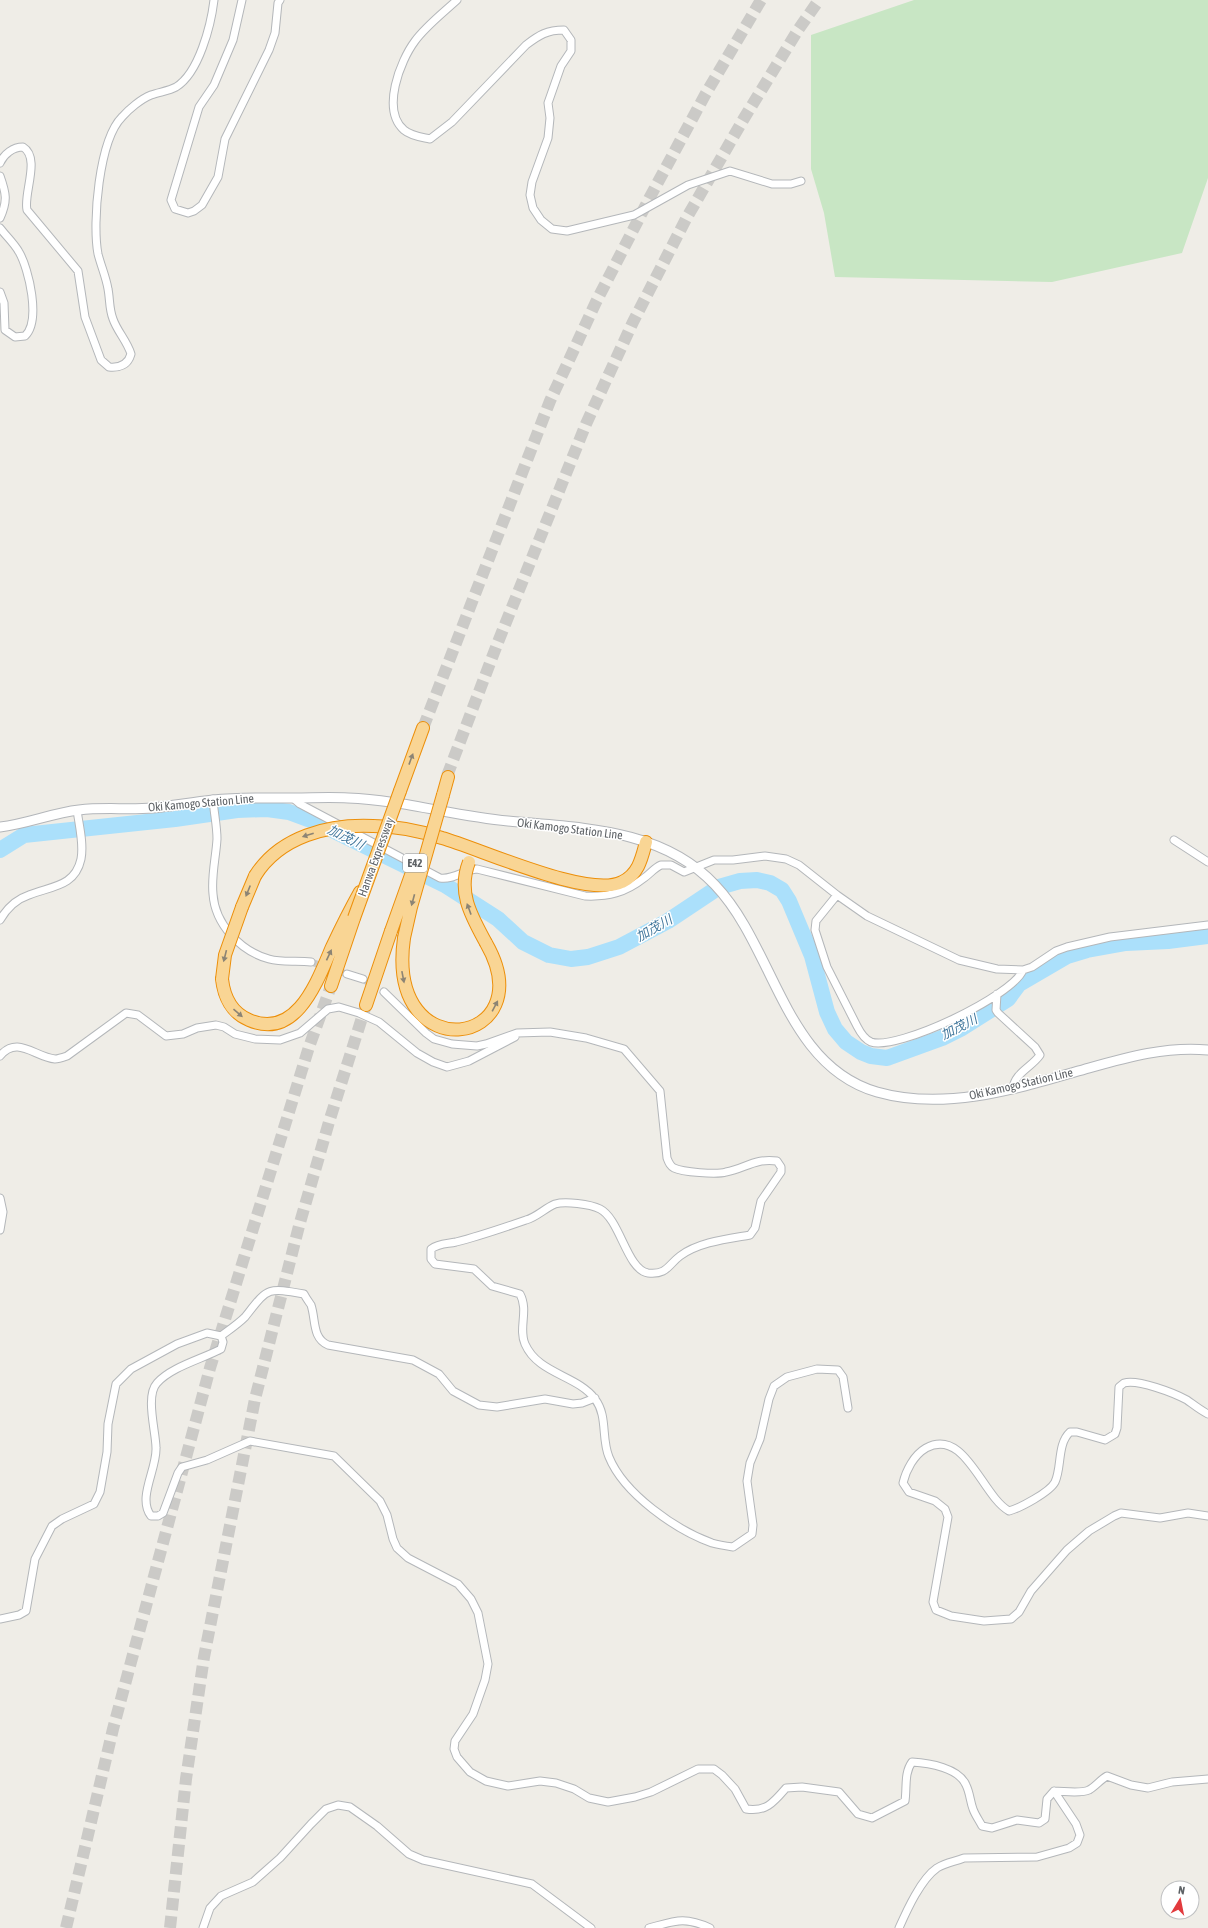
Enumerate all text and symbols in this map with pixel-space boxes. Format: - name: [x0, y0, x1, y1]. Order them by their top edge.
- one-way arrow: [409, 753, 415, 765]
- street label: Oki Kamogo Station Line: [148, 791, 254, 815]
- street label: Hanwa Expressway: [355, 815, 397, 899]
- street label: Oki Kamogo Station Line: [516, 816, 624, 842]
- water label: 加茂川: [325, 822, 369, 853]
- one-way arrow: [301, 832, 313, 838]
- road number: E42: [403, 854, 427, 872]
- one-way arrow: [244, 886, 250, 898]
- one-way arrow: [410, 894, 416, 906]
- one-way arrow: [465, 902, 471, 914]
- water label: 加茂川: [633, 911, 676, 944]
- one-way arrow: [326, 949, 332, 960]
- one-way arrow: [221, 950, 227, 962]
- one-way arrow: [401, 970, 407, 983]
- one-way arrow: [492, 1000, 498, 1012]
- one-way arrow: [233, 1009, 244, 1018]
- water label: 加茂川: [938, 1011, 982, 1043]
- street label: Oki Kamogo Station Line: [968, 1065, 1074, 1103]
- north arrow: [1160, 1880, 1200, 1920]
- text: N: [1177, 1884, 1186, 1897]

